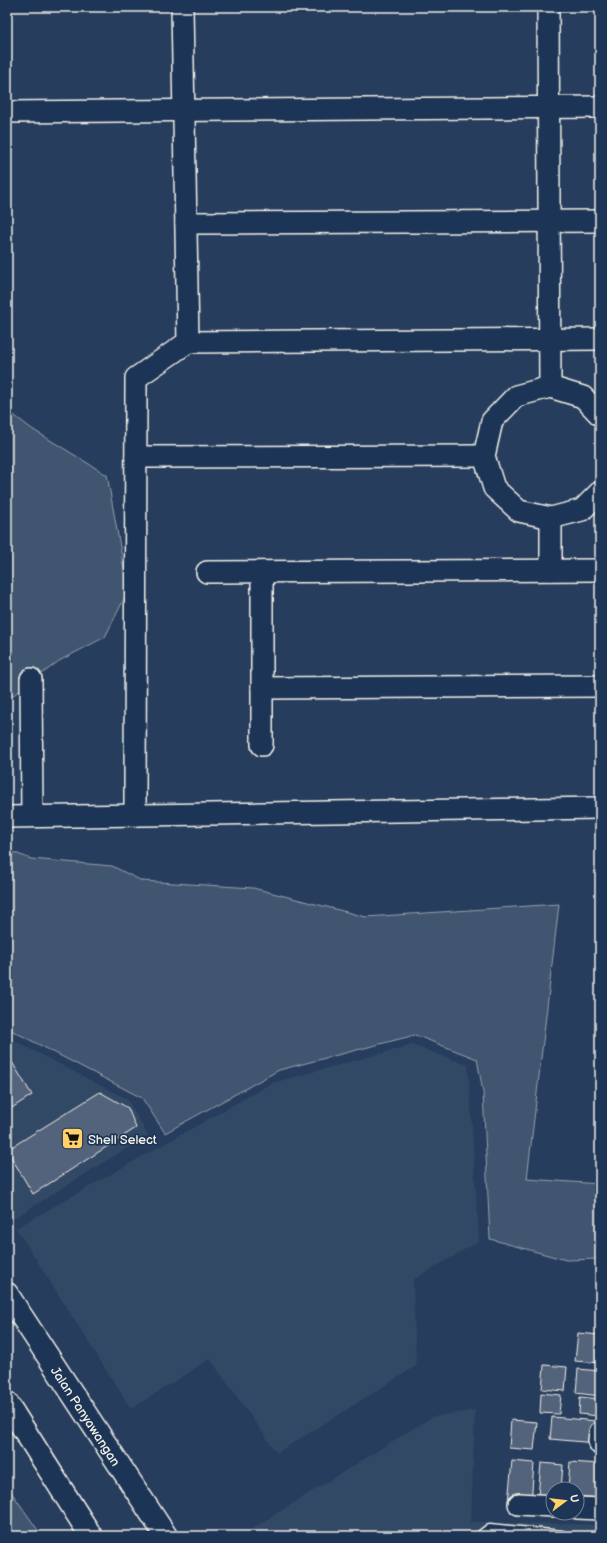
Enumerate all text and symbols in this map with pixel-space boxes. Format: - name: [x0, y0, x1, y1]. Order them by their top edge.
- supermarket icon: Shell Select: [59, 1126, 85, 1152]
- place label: Shell Select: [88, 1132, 157, 1148]
- street label: Jalan Panyawangan: [47, 1364, 123, 1469]
- north arrow: [545, 1481, 585, 1521]
- text: U: [567, 1493, 582, 1504]

